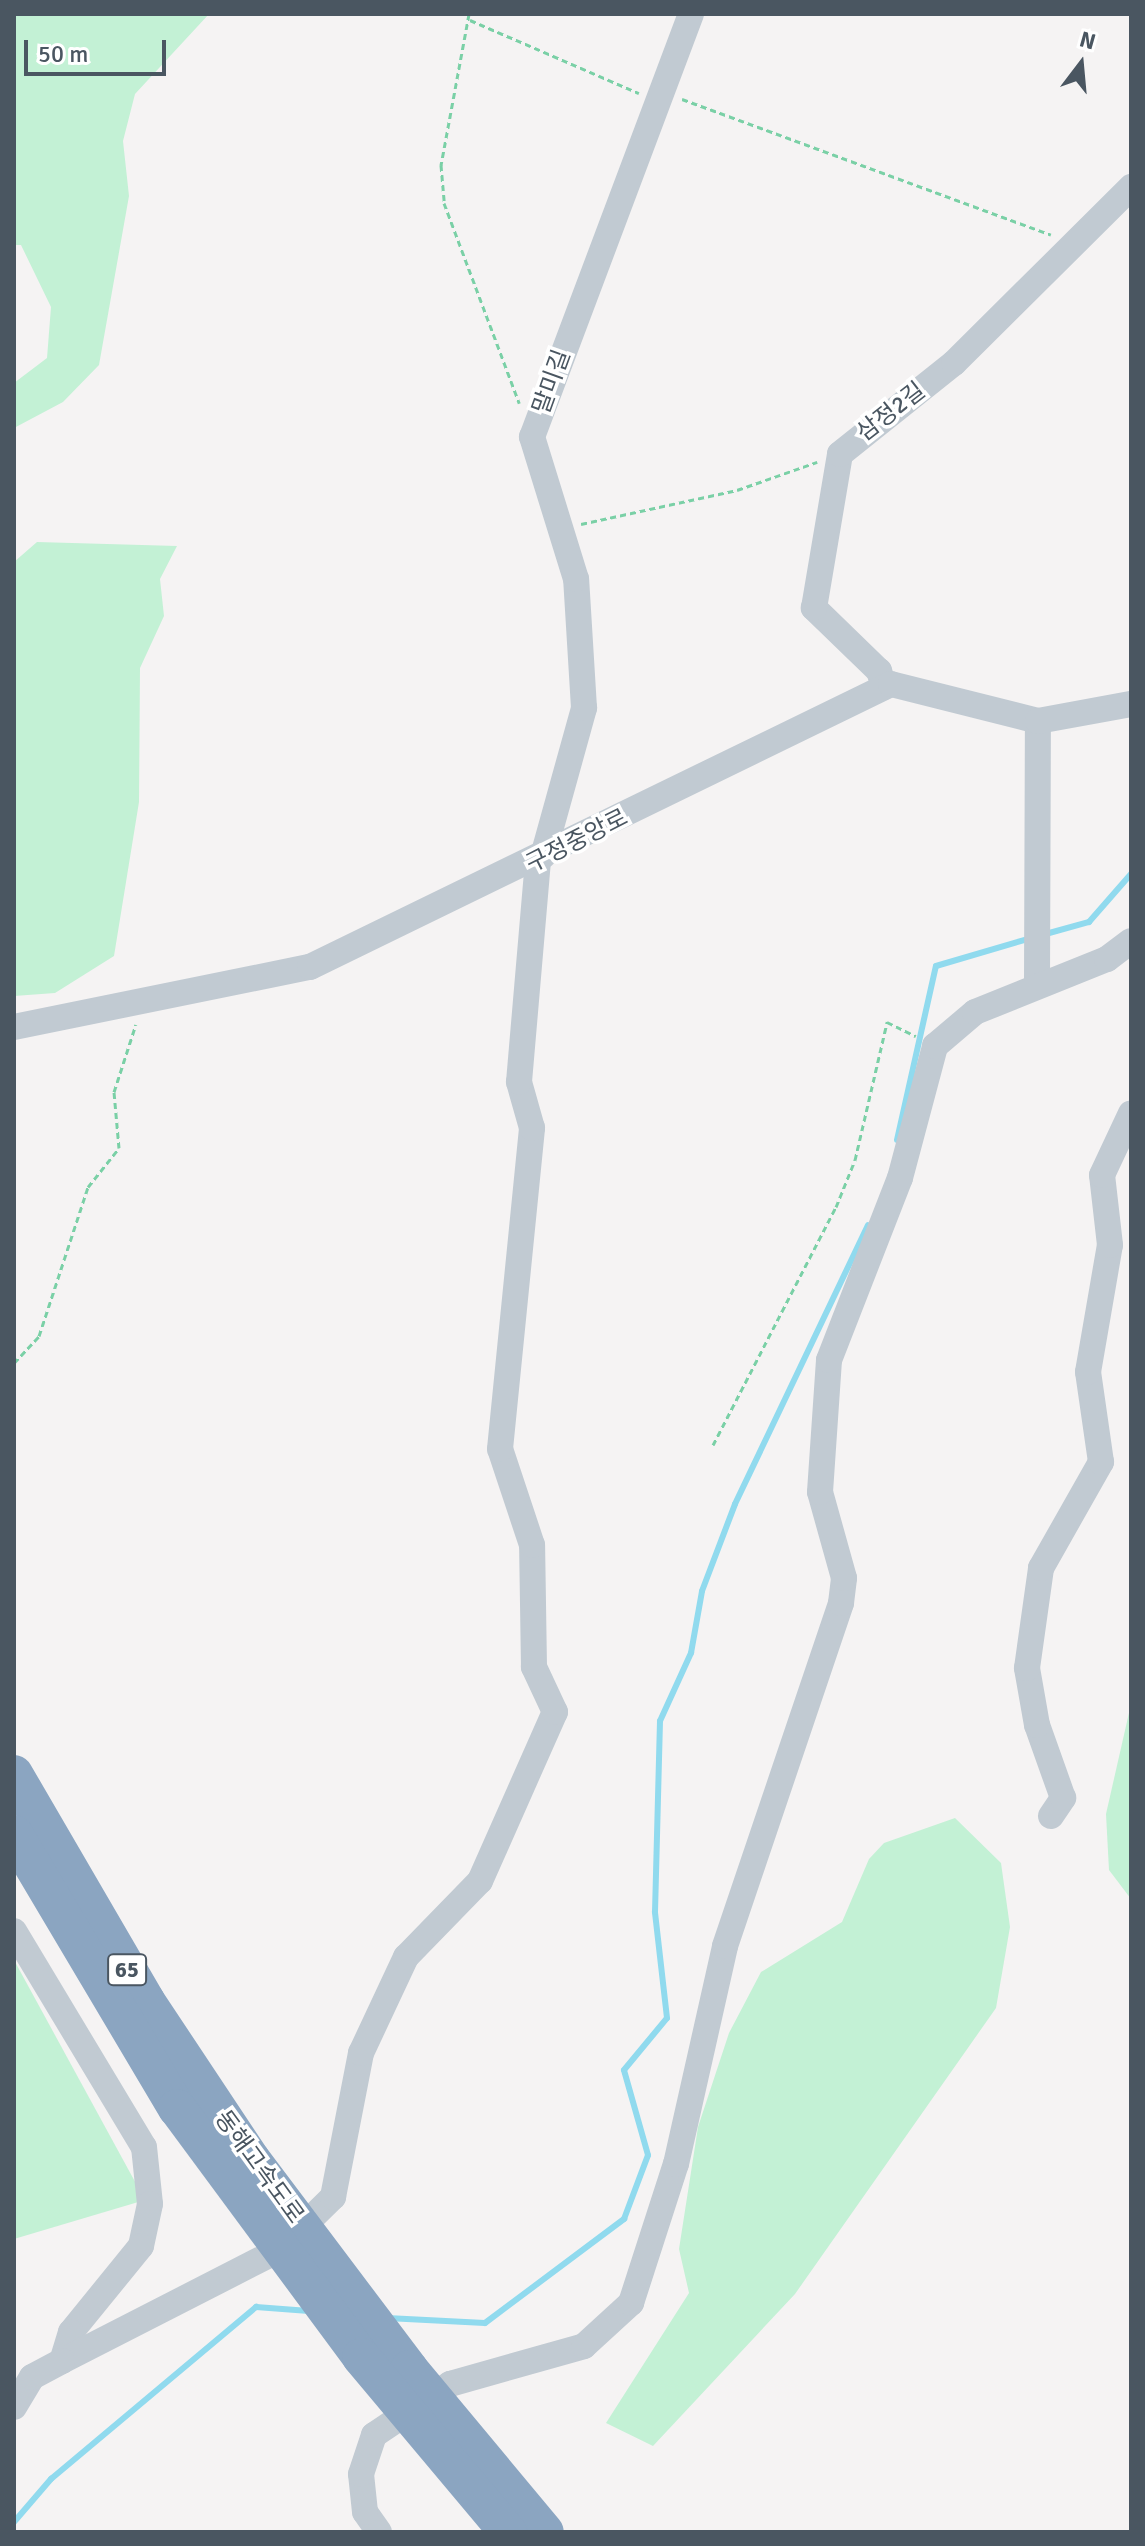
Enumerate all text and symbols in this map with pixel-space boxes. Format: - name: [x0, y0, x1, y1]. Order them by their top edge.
- scale bar: [28, 24, 170, 74]
- north arrow: [1041, 24, 1121, 104]
- text: N: [1077, 25, 1099, 56]
- text: 50 m: [38, 39, 88, 69]
- street label: 말미길: [527, 346, 577, 418]
- street label: 삼정2길: [851, 376, 931, 448]
- street label: 구정중앙로: [521, 803, 633, 879]
- road number: 65: [107, 1952, 147, 1988]
- street label: 동해고속도로: [208, 2105, 310, 2229]

